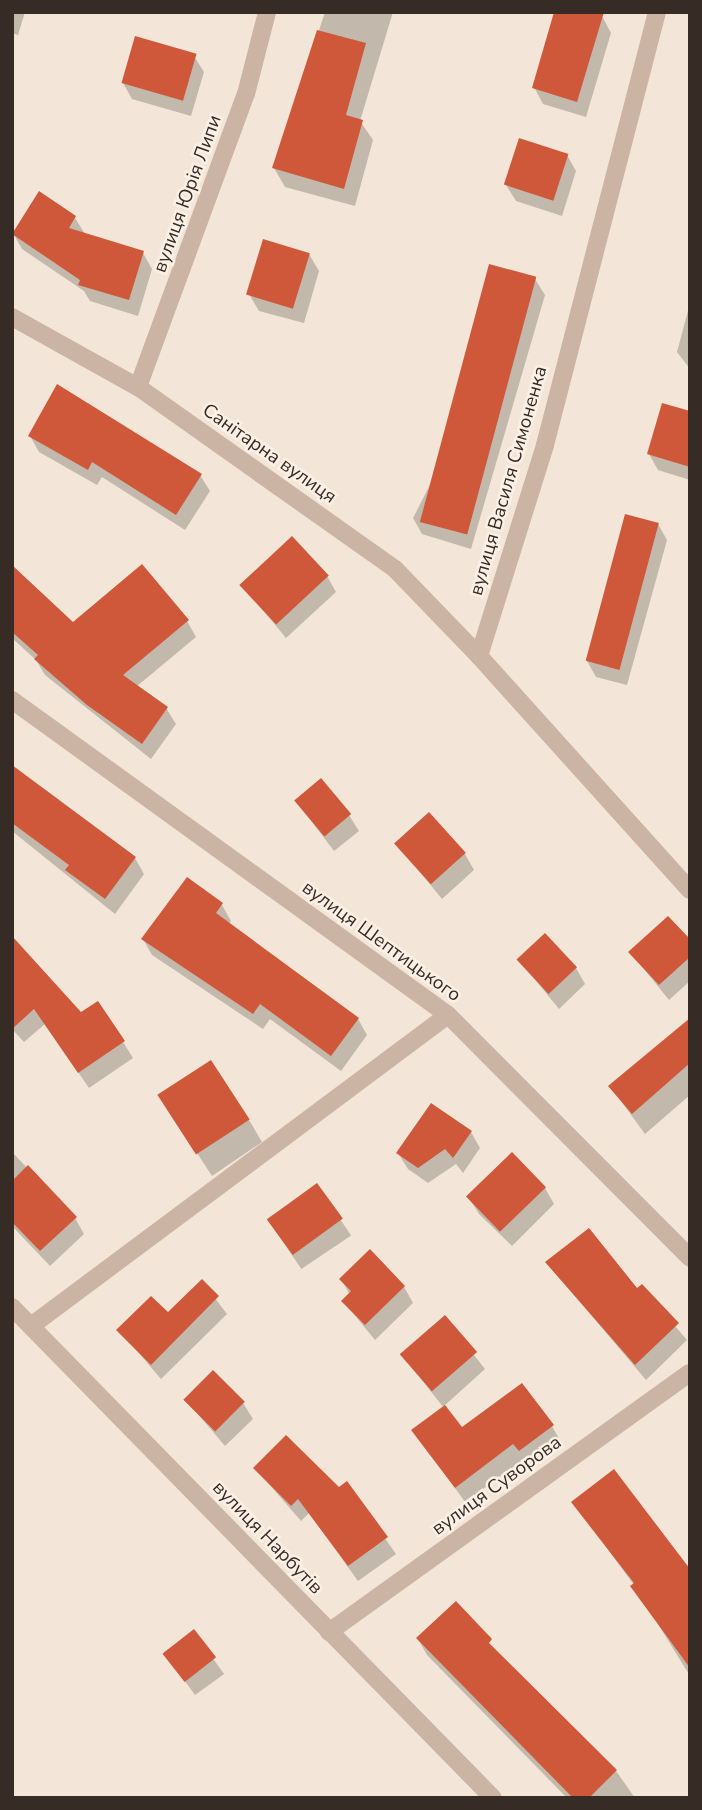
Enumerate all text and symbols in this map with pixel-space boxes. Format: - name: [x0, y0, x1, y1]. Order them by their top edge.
- street label: вулиця Юрія Липи: [149, 112, 227, 276]
- street label: вулиця Василя Симоненка: [465, 364, 553, 598]
- street label: Санітарна вулиця: [198, 399, 340, 509]
- street label: вулиця Шептицького: [297, 877, 465, 1007]
- street label: вулиця Суворова: [428, 1431, 566, 1541]
- street label: вулиця Нарбутів: [207, 1477, 327, 1599]

